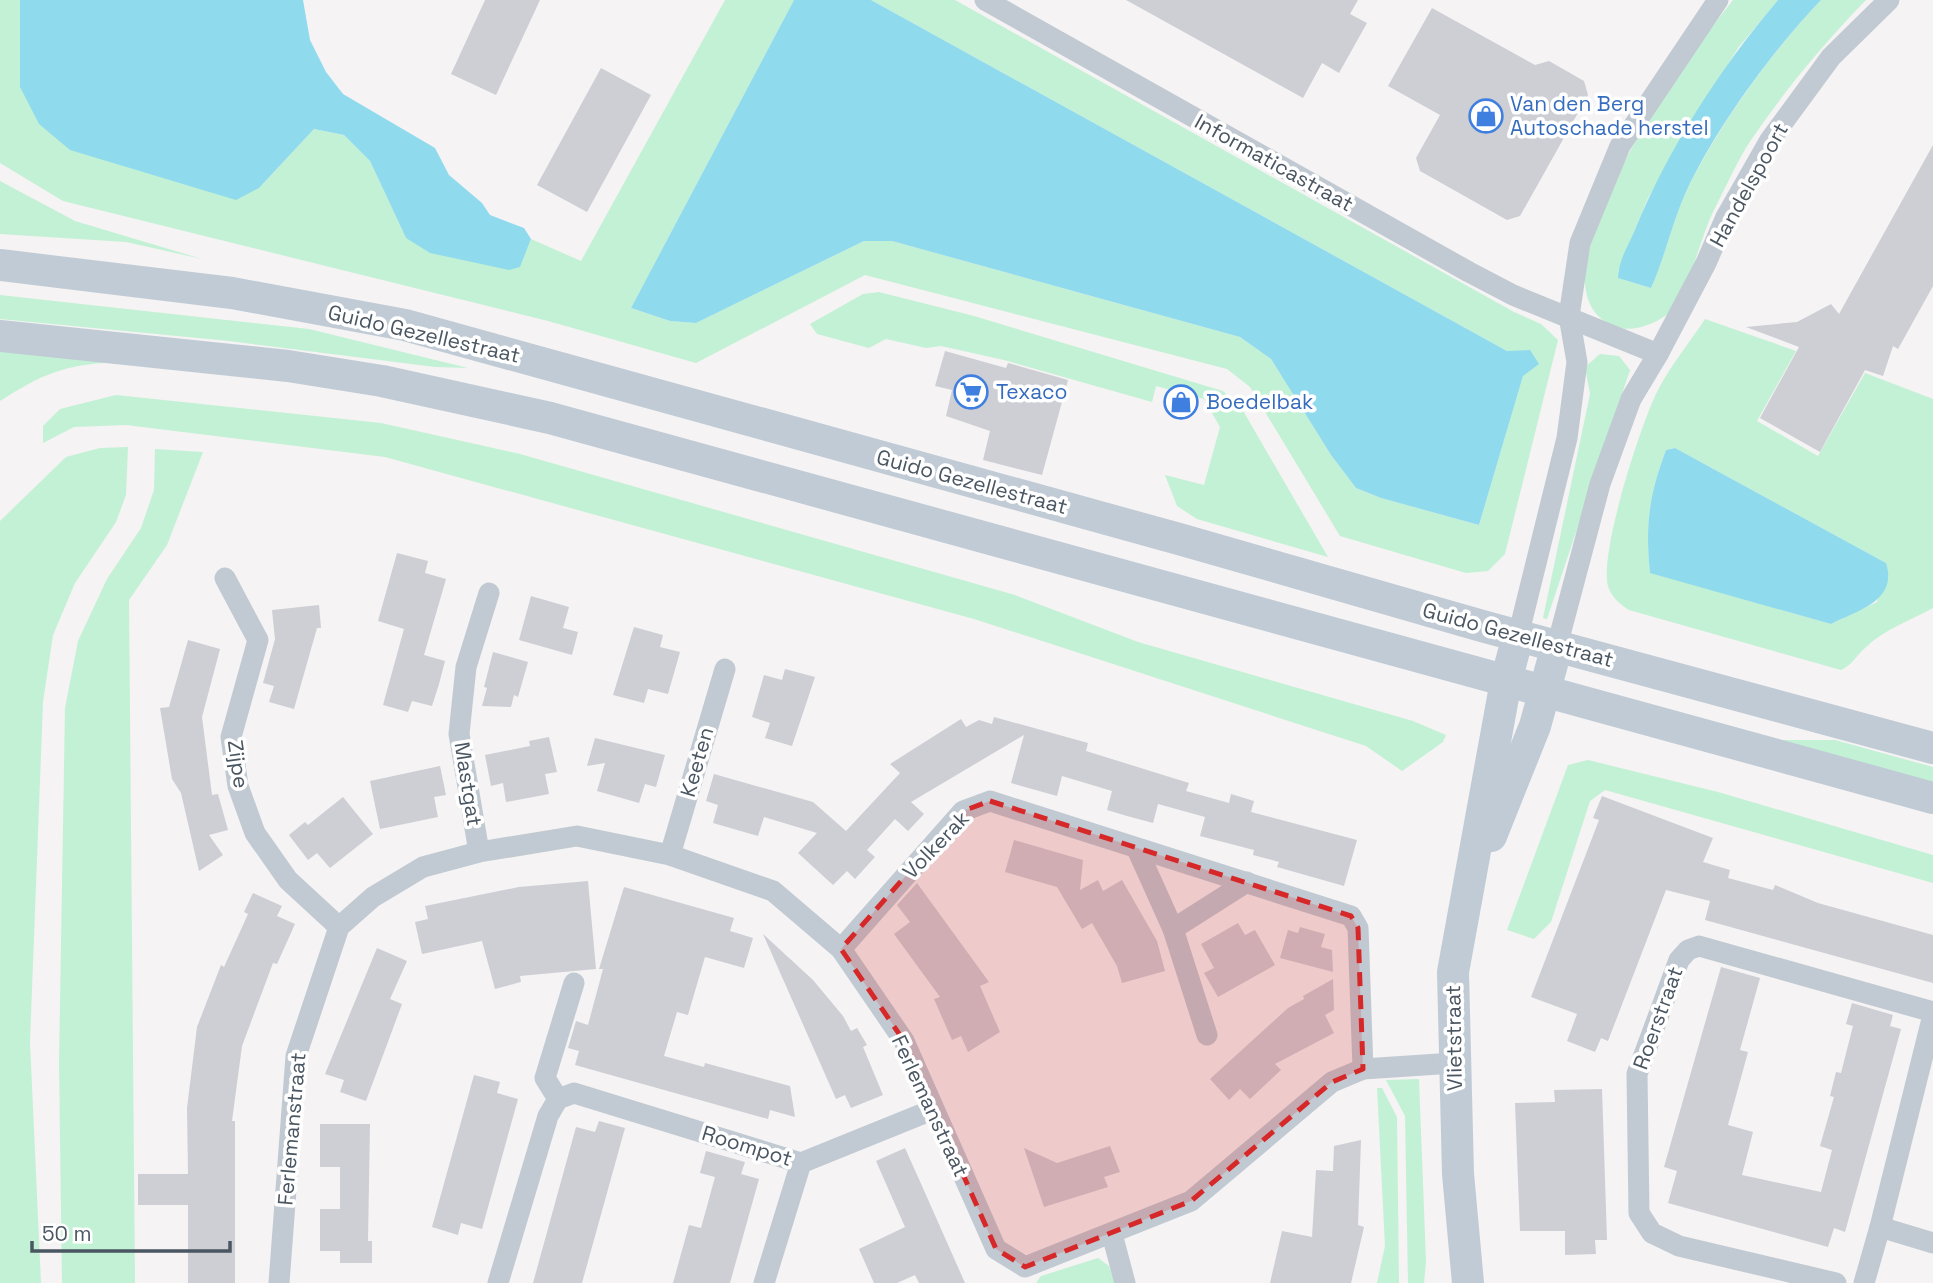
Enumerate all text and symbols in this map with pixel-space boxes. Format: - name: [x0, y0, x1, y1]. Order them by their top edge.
- place label: Van den Berg Autoschade herstel: [1510, 90, 1709, 141]
- shop icon: Van den Berg Autoschade herstel: [1467, 97, 1505, 135]
- street label: Informaticastraat: [1190, 108, 1358, 217]
- street label: Handelspoort: [1703, 118, 1794, 252]
- street label: Guido Gezellestraat: [325, 298, 523, 369]
- supermarket icon: Texaco: [952, 373, 990, 411]
- place label: Texaco: [996, 378, 1068, 405]
- shop icon: Boedelbak: [1162, 383, 1200, 421]
- place label: Boedelbak: [1206, 388, 1313, 415]
- street label: Guido Gezellestraat: [874, 443, 1071, 520]
- street label: Guido Gezellestraat: [1420, 596, 1617, 673]
- street label: Keeten: [674, 724, 719, 800]
- street label: Zijpe: [222, 738, 255, 790]
- street label: Mastgat: [449, 740, 488, 828]
- street label: Volkerak: [897, 805, 975, 884]
- street label: Roerstraat: [1626, 963, 1689, 1073]
- street label: Vlietstraat: [1439, 985, 1468, 1091]
- street label: Ferlemanstraat: [886, 1031, 975, 1181]
- street label: Ferlemanstraat: [271, 1051, 312, 1207]
- street label: Roompot: [699, 1119, 796, 1172]
- scale bar: [32, 1210, 229, 1254]
- text: 50 m: [42, 1220, 92, 1247]

